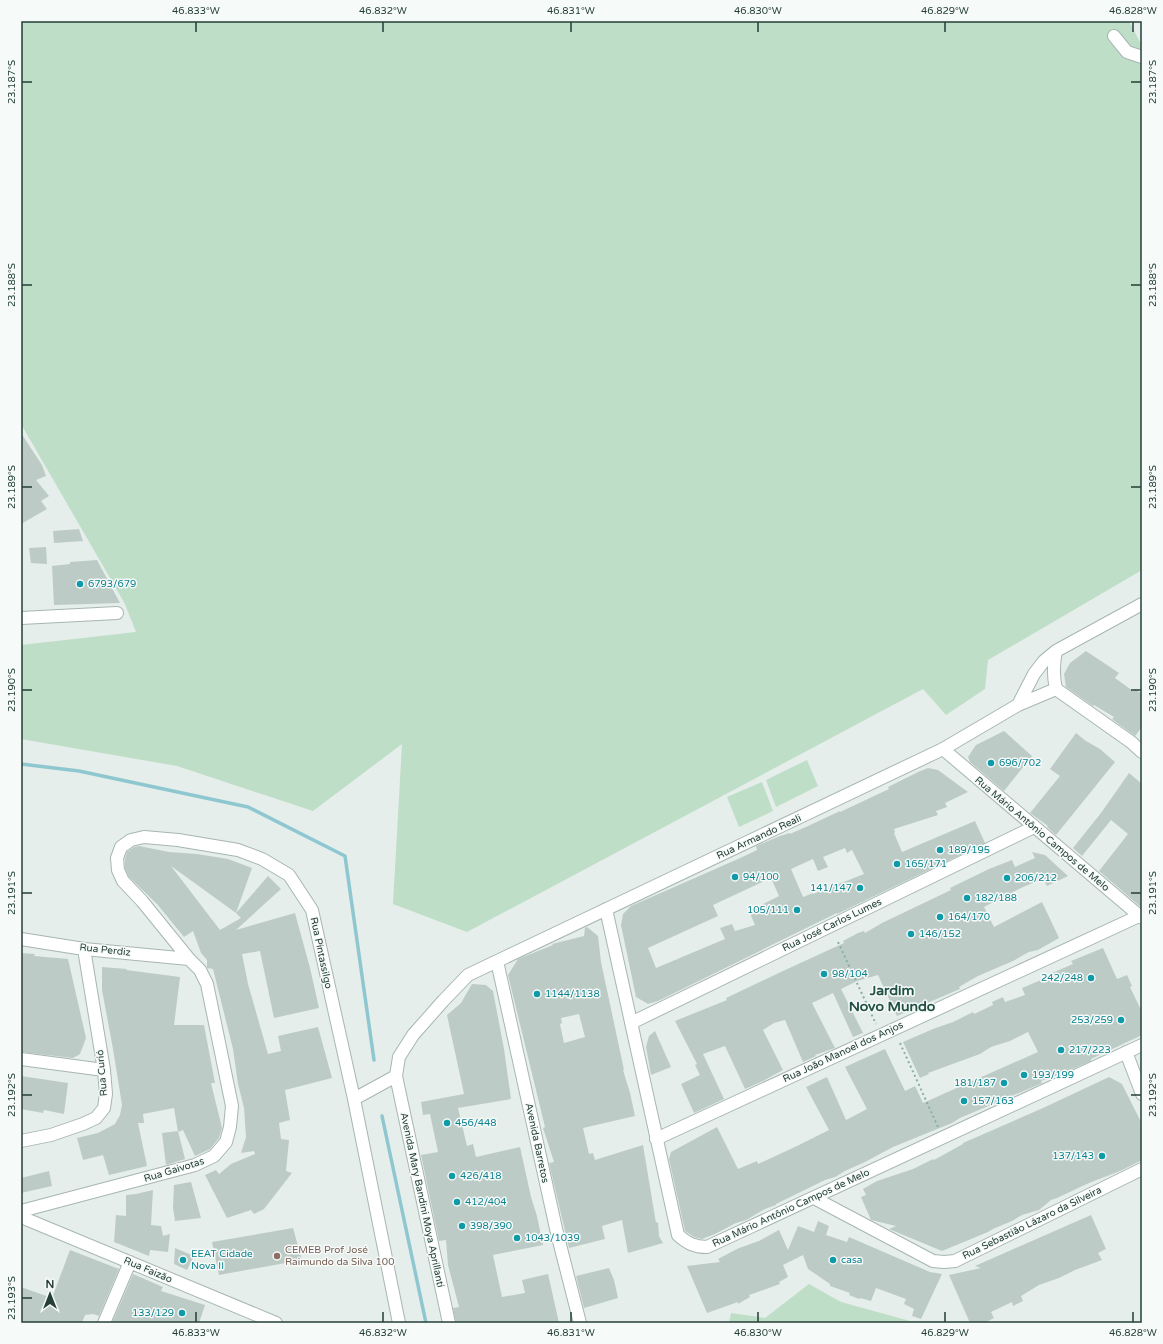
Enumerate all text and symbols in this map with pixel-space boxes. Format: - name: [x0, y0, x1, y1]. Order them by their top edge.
- text: 46.833°W: [172, 5, 220, 17]
- text: 46.832°W: [359, 5, 407, 17]
- text: 46.831°W: [547, 5, 595, 17]
- text: 46.830°W: [734, 5, 782, 17]
- text: 46.829°W: [921, 5, 969, 17]
- text: 46.828°W: [1109, 5, 1157, 17]
- text: 23.187°S: [6, 60, 18, 104]
- text: 23.187°S: [1147, 60, 1159, 104]
- text: 23.188°S: [6, 263, 18, 307]
- text: 23.188°S: [1147, 263, 1159, 307]
- text: 23.189°S: [6, 465, 18, 509]
- text: 23.189°S: [1147, 465, 1159, 509]
- place label: 6793/679: [88, 578, 136, 590]
- marker: 6793/679: [75, 579, 85, 589]
- text: 23.190°S: [6, 668, 18, 712]
- text: 23.190°S: [1147, 668, 1159, 712]
- place label: 696/702: [999, 757, 1041, 769]
- marker: 696/702: [986, 758, 996, 768]
- street label: Rua Mário Antônio Campos de Melo: [972, 774, 1112, 894]
- street label: Rua Armando Reali: [715, 812, 803, 862]
- place label: 189/195: [948, 844, 990, 856]
- marker: 189/195: [935, 845, 945, 855]
- place label: 165/171: [905, 858, 947, 870]
- marker: 165/171: [892, 859, 902, 869]
- text: 23.191°S: [6, 871, 18, 915]
- place label: 94/100: [743, 871, 779, 883]
- text: 23.191°S: [1147, 871, 1159, 915]
- marker: 94/100: [730, 872, 740, 882]
- place label: 206/212: [1015, 872, 1057, 884]
- marker: 206/212: [1002, 873, 1012, 883]
- place label: 141/147: [810, 882, 852, 894]
- marker: 141/147: [855, 883, 865, 893]
- place label: 182/188: [975, 892, 1017, 904]
- marker: 182/188: [962, 893, 972, 903]
- street label: Rua José Carlos Lumes: [780, 896, 884, 954]
- place label: 105/111: [747, 904, 789, 916]
- marker: 105/111: [792, 905, 802, 915]
- place label: 164/170: [948, 911, 990, 923]
- marker: 164/170: [935, 912, 945, 922]
- street label: Rua Pintassilgo: [308, 916, 334, 990]
- place label: 146/152: [919, 928, 961, 940]
- marker: 146/152: [906, 929, 916, 939]
- street label: Rua Perdiz: [79, 941, 131, 959]
- place label: 98/104: [832, 968, 868, 980]
- marker: 98/104: [819, 969, 829, 979]
- place label: 242/248: [1041, 972, 1083, 984]
- marker: 242/248: [1086, 973, 1096, 983]
- district label: Jardim Novo Mundo: [849, 982, 936, 1015]
- place label: 1144/1138: [545, 988, 600, 1000]
- marker: 1144/1138: [532, 989, 542, 999]
- place label: 253/259: [1071, 1014, 1113, 1026]
- marker: 253/259: [1116, 1015, 1126, 1025]
- street label: Rua João Manoel dos Anjos: [781, 1019, 905, 1085]
- place label: 217/223: [1069, 1044, 1111, 1056]
- marker: 217/223: [1056, 1045, 1066, 1055]
- street label: Rua Curió: [94, 1049, 110, 1097]
- place label: 193/199: [1032, 1069, 1074, 1081]
- marker: 193/199: [1019, 1070, 1029, 1080]
- text: 23.192°S: [6, 1073, 18, 1117]
- text: 23.192°S: [1147, 1073, 1159, 1117]
- place label: 181/187: [954, 1077, 996, 1089]
- marker: 181/187: [999, 1078, 1009, 1088]
- place label: 157/163: [972, 1095, 1014, 1107]
- marker: 157/163: [959, 1096, 969, 1106]
- street label: Avenida Barretos: [523, 1102, 551, 1184]
- street label: Avenida Mary Bandini Moya Aprillanti: [398, 1111, 446, 1289]
- place label: 456/448: [455, 1117, 497, 1129]
- marker: 456/448: [442, 1118, 452, 1128]
- place label: 137/143: [1052, 1150, 1094, 1162]
- marker: 137/143: [1097, 1151, 1107, 1161]
- street label: Rua Gaivotas: [142, 1155, 206, 1185]
- street label: Rua Mário Antônio Campos de Melo: [711, 1166, 871, 1250]
- place label: 426/418: [460, 1170, 502, 1182]
- marker: 426/418: [447, 1171, 457, 1181]
- street label: Rua Sebastião Lázaro da Silveira: [960, 1184, 1104, 1262]
- place label: 412/404: [465, 1196, 507, 1208]
- marker: 412/404: [452, 1197, 462, 1207]
- place label: 398/390: [470, 1220, 512, 1232]
- marker: 398/390: [457, 1221, 467, 1231]
- place label: 1043/1039: [525, 1232, 580, 1244]
- marker: 1043/1039: [512, 1233, 522, 1243]
- place label: CEMEB Prof José Raimundo da Silva 100: [285, 1244, 394, 1268]
- place label: EEAT Cidade Nova II: [191, 1248, 253, 1272]
- marker: CEMEB Prof José Raimundo da Silva 100: [272, 1251, 282, 1261]
- street label: Rua Faizão: [122, 1254, 174, 1286]
- place label: casa: [841, 1254, 862, 1266]
- marker: EEAT Cidade Nova II: [178, 1255, 188, 1265]
- marker: casa: [828, 1255, 838, 1265]
- north arrow: [30, 1274, 70, 1314]
- text: 23.193°S: [6, 1276, 18, 1320]
- text: N: [46, 1278, 54, 1291]
- place label: 133/129: [132, 1307, 174, 1319]
- marker: 133/129: [177, 1308, 187, 1318]
- text: 46.833°W: [172, 1327, 220, 1339]
- text: 46.832°W: [359, 1327, 407, 1339]
- text: 46.831°W: [547, 1327, 595, 1339]
- text: 46.830°W: [734, 1327, 782, 1339]
- text: 46.829°W: [921, 1327, 969, 1339]
- text: 46.828°W: [1109, 1327, 1157, 1339]

